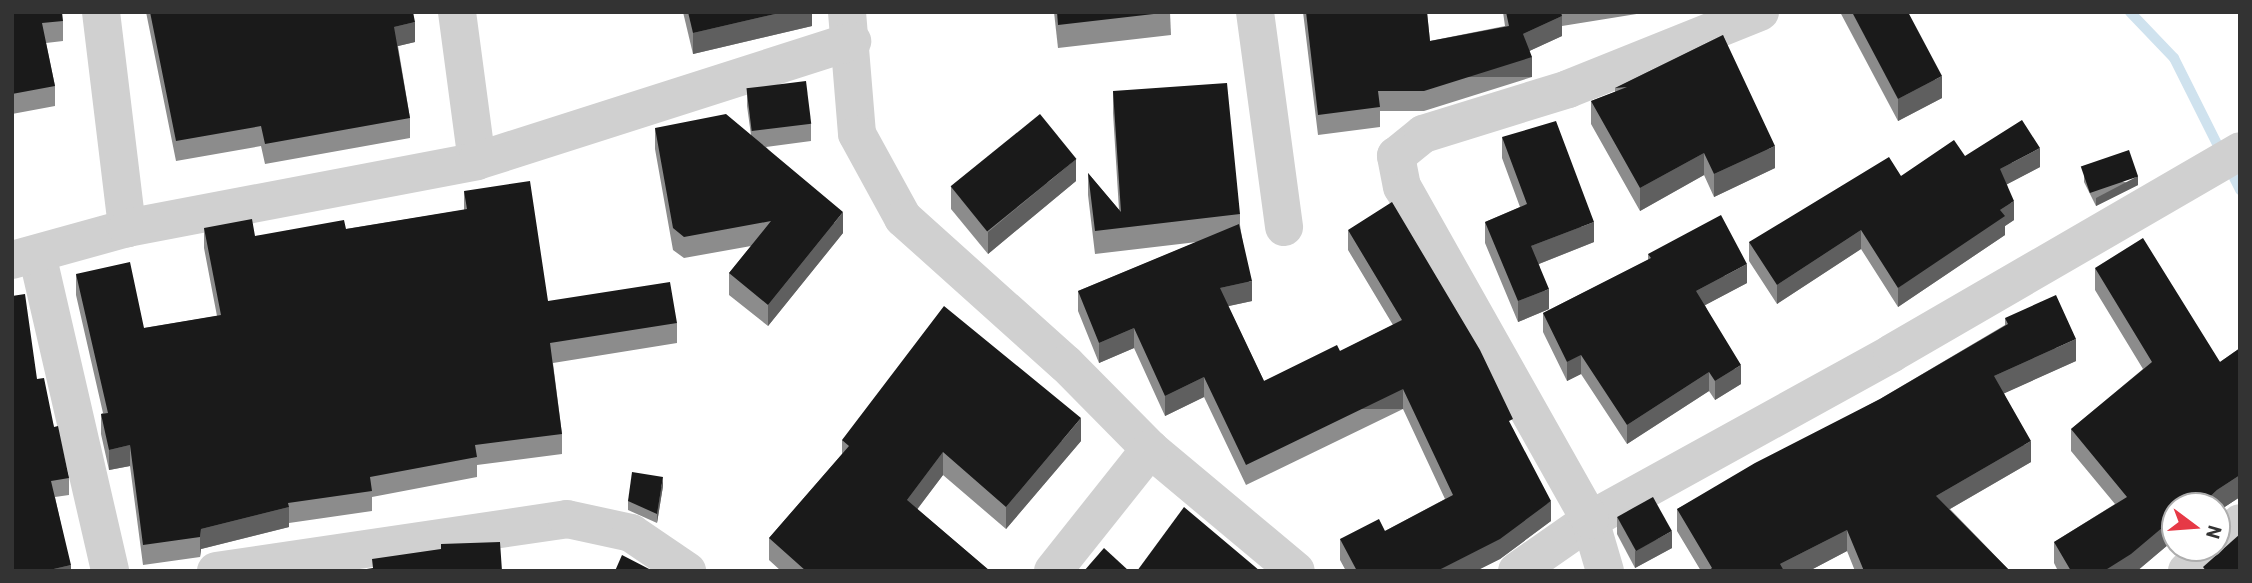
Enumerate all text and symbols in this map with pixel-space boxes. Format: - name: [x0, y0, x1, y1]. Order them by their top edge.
- north arrow: [2161, 492, 2231, 562]
- text: N: [2202, 523, 2228, 542]

